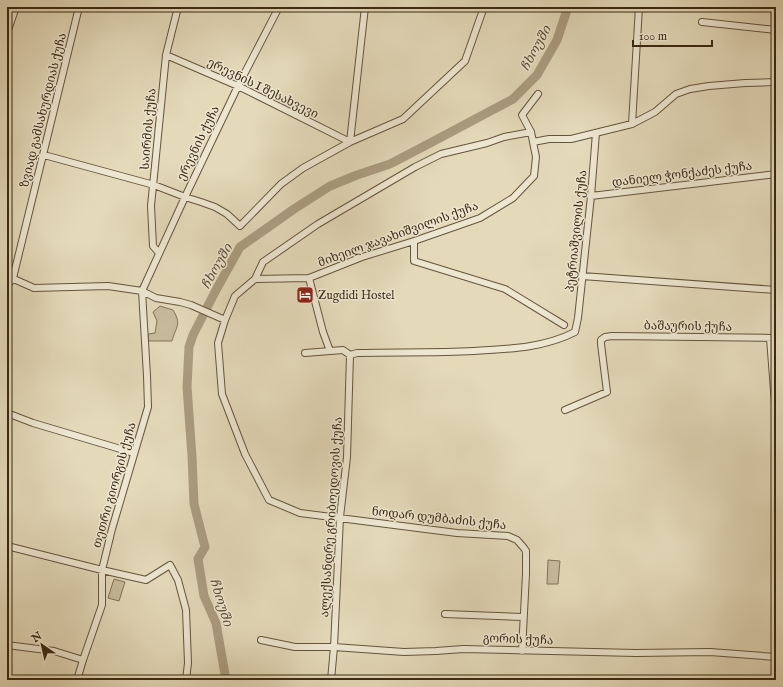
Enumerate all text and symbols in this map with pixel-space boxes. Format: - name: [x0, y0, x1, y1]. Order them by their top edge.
- water label: ჩხოუში: [517, 22, 556, 74]
- scale bar: [633, 22, 712, 48]
- text: 100 m: [639, 29, 667, 44]
- street label: ზვიად გამსახურდიას ქუჩა: [17, 31, 70, 189]
- street label: ერევნის I შესახვევი: [205, 55, 321, 122]
- street label: საირმის ქუჩა: [137, 88, 160, 170]
- street label: ერევნის ქუჩა: [174, 103, 223, 183]
- street label: დანიელ ჭონქაძეს ქუჩა: [611, 158, 753, 191]
- street label: პეტრიაშვილის ქუჩა: [563, 169, 590, 293]
- street label: მიხეილ ჯავახიშვილის ქუჩა: [316, 198, 480, 271]
- water label: ჩხოუში: [198, 241, 237, 292]
- hotel icon: Zugdidi Hostel: [295, 285, 315, 305]
- place label: Zugdidi Hostel: [318, 288, 395, 303]
- street label: ბაშაურის ქუჩა: [644, 318, 732, 335]
- street label: ალექსანდრე გრიბოედოვის ქუჩა: [317, 416, 346, 618]
- street label: თეთრი გიორგის ქუჩა: [89, 421, 140, 550]
- street label: ნოდარ დუმბაძის ქუჩა: [371, 504, 507, 533]
- water label: ჩხოუში: [205, 576, 236, 629]
- north arrow: [22, 625, 62, 665]
- text: N: [28, 629, 45, 647]
- street label: გორის ქუჩა: [482, 631, 553, 648]

